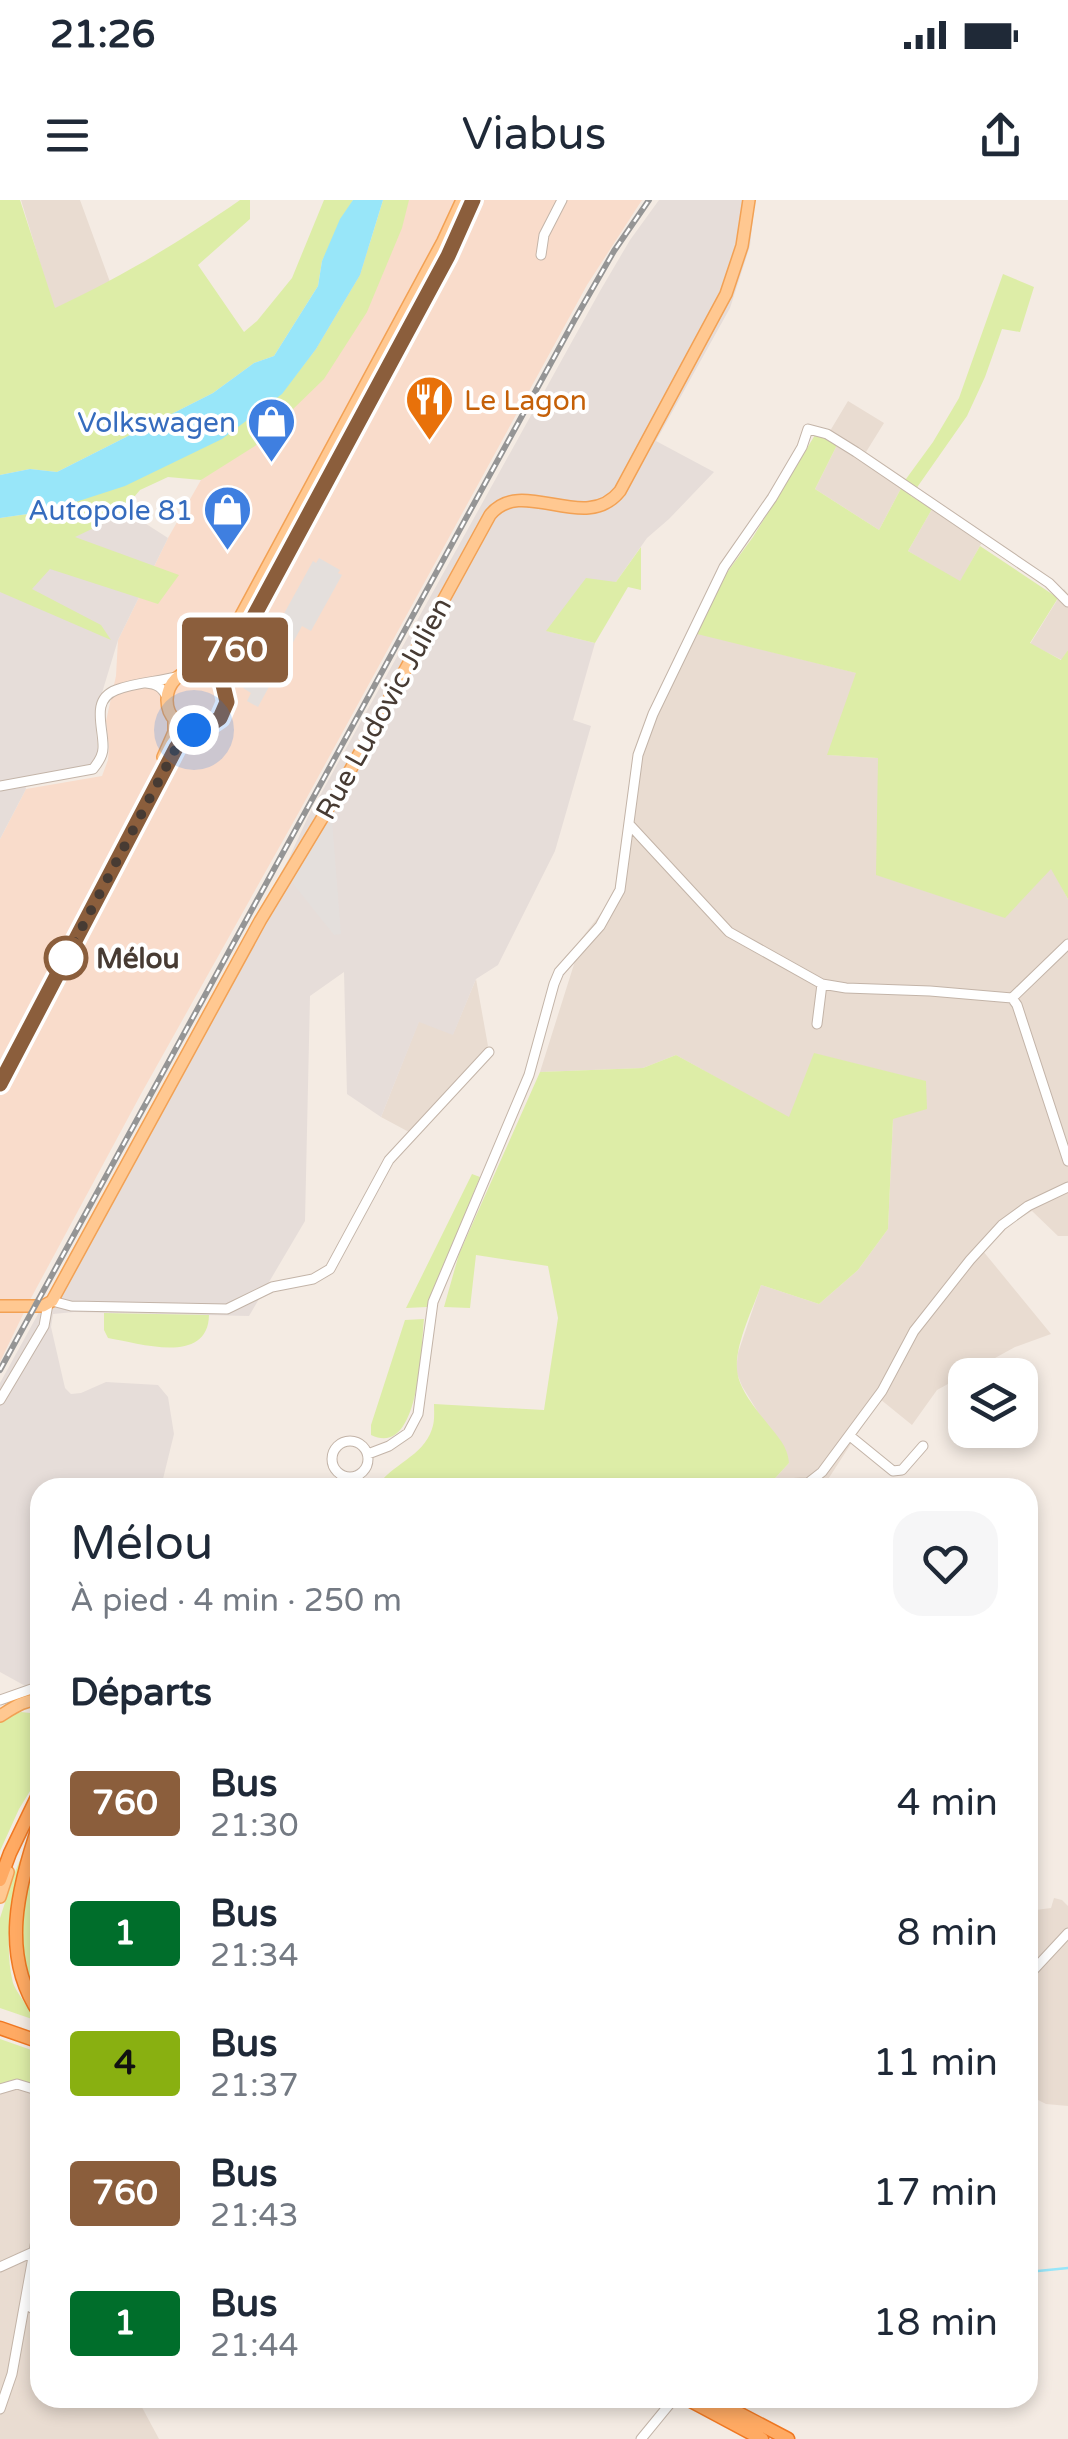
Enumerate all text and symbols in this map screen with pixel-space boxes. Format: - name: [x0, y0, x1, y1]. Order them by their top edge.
- text: 21:26: [50, 12, 155, 58]
- icon: menu: [40, 108, 95, 163]
- text: Viabus: [462, 108, 606, 162]
- icon: share: [973, 108, 1028, 163]
- restaurant icon: Le Lagon: [403, 374, 455, 442]
- place label: Le Lagon: [464, 384, 587, 418]
- shop icon: Volkswagen: [245, 396, 297, 464]
- place label: Volkswagen: [77, 406, 236, 440]
- shop icon: Autopole 81: [202, 484, 254, 552]
- place label: Autopole 81: [28, 494, 193, 528]
- street label: Rue Ludovic Julien: [309, 591, 459, 826]
- line badge: 760: [178, 618, 292, 682]
- text: 760: [202, 629, 268, 671]
- your location: [169, 705, 219, 755]
- marker: Mélou: [45, 937, 87, 979]
- place label: Mélou: [96, 942, 180, 976]
- map controls: [948, 1358, 1038, 1448]
- button: layers: [948, 1358, 1038, 1448]
- button: heart: [893, 1511, 998, 1616]
- text: Mélou: [70, 1515, 213, 1573]
- text: À pied · 4 min · 250 m: [70, 1582, 402, 1620]
- text: Départs: [70, 1670, 212, 1716]
- text: Bus: [210, 1761, 277, 1807]
- text: 4 min: [897, 1780, 998, 1826]
- text: 760: [92, 1782, 158, 1824]
- text: 21:30: [210, 1807, 299, 1845]
- text: Bus: [210, 1891, 277, 1937]
- text: 8 min: [897, 1910, 998, 1956]
- text: 1: [114, 1912, 136, 1954]
- text: 21:34: [210, 1937, 299, 1975]
- text: Bus: [210, 2021, 277, 2067]
- text: 11 min: [873, 2040, 998, 2086]
- text: 4: [114, 2042, 136, 2084]
- text: 21:37: [210, 2067, 299, 2105]
- text: Bus: [210, 2151, 277, 2197]
- text: 17 min: [873, 2170, 998, 2216]
- text: 760: [92, 2172, 158, 2214]
- text: 21:43: [210, 2197, 299, 2235]
- text: Bus: [210, 2281, 277, 2327]
- text: 18 min: [873, 2300, 998, 2346]
- text: 1: [114, 2302, 136, 2344]
- text: 21:44: [210, 2327, 299, 2365]

